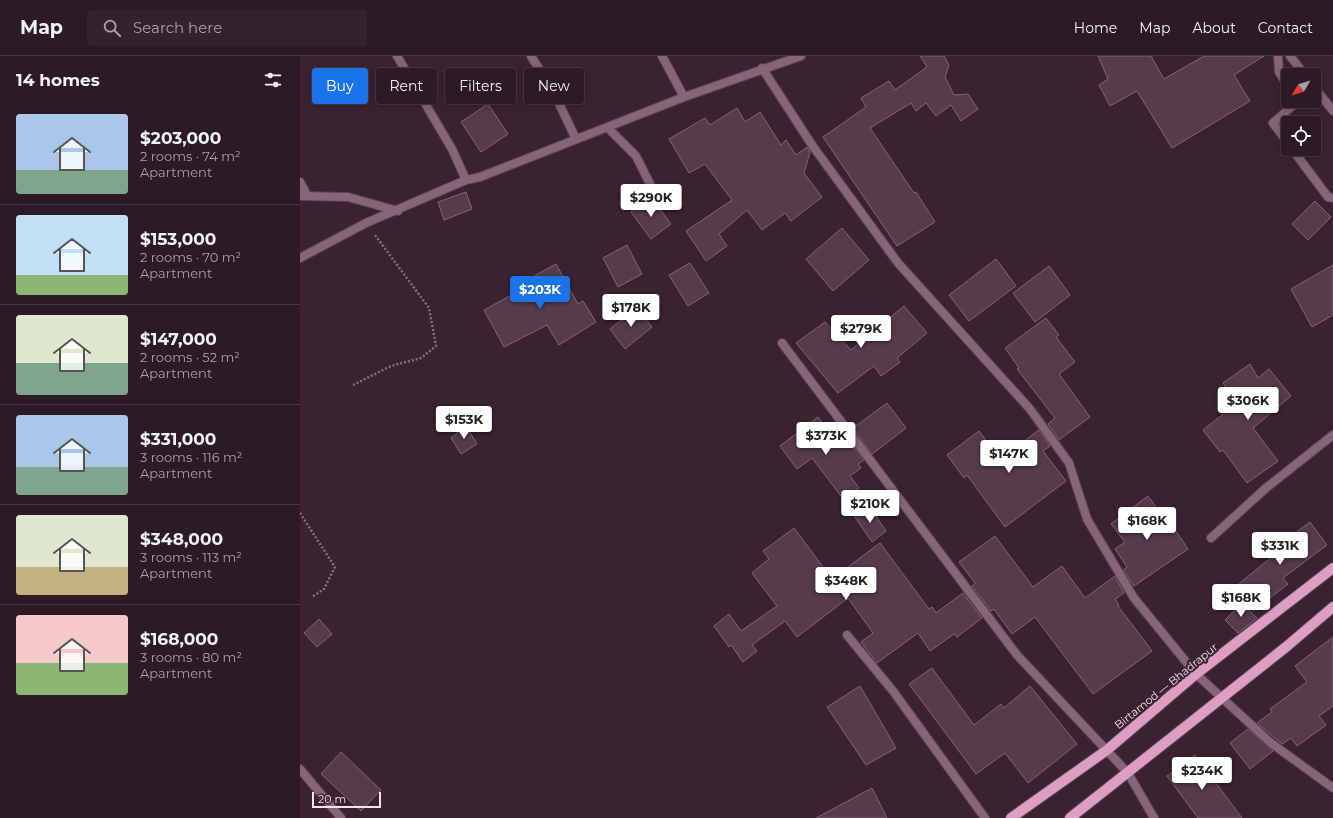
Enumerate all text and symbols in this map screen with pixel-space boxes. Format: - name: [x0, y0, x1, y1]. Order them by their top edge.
- search box: [87, 10, 367, 46]
- text: Map: [20, 16, 63, 39]
- icon: search: [101, 17, 123, 39]
- text: Search here: [133, 18, 222, 37]
- text: Home: [1074, 19, 1117, 37]
- text: Map: [1139, 19, 1170, 37]
- text: About: [1192, 19, 1236, 37]
- text: Contact: [1258, 19, 1313, 37]
- chip: Buy: [312, 68, 368, 104]
- chip: Rent: [376, 68, 437, 104]
- chip: Filters: [445, 68, 516, 104]
- chip: New: [524, 68, 584, 104]
- north arrow: [1281, 68, 1321, 108]
- map controls: [1281, 68, 1321, 156]
- icon: filters: [262, 69, 284, 91]
- text: 14 homes: [16, 70, 100, 90]
- button: locate: [1281, 116, 1321, 156]
- text: $203,000: [140, 128, 221, 148]
- icon: home: [48, 130, 96, 178]
- text: 2 rooms · 74 m²: [140, 148, 241, 164]
- text: Apartment: [140, 164, 212, 180]
- pin: $290K: [623, 184, 679, 218]
- text: $290K: [630, 189, 672, 205]
- text: $153,000: [140, 229, 216, 249]
- icon: home: [48, 231, 96, 279]
- text: 2 rooms · 70 m²: [140, 249, 241, 265]
- text: Apartment: [140, 265, 212, 281]
- pin: $203K: [512, 276, 568, 310]
- text: $203K: [519, 281, 561, 297]
- pin: $178K: [603, 294, 659, 328]
- text: $178K: [611, 299, 651, 315]
- pin: $279K: [833, 315, 889, 349]
- text: $279K: [840, 320, 882, 336]
- text: $147,000: [140, 329, 217, 349]
- icon: home: [48, 331, 96, 379]
- text: 2 rooms · 52 m²: [140, 349, 240, 365]
- text: Apartment: [140, 365, 212, 381]
- pin: $306K: [1220, 387, 1276, 421]
- text: $306K: [1227, 392, 1269, 408]
- pin: $153K: [436, 406, 492, 440]
- text: $153K: [445, 411, 483, 427]
- pin: $373K: [798, 422, 854, 456]
- text: $373K: [805, 427, 847, 443]
- text: $331,000: [140, 429, 216, 449]
- icon: home: [48, 431, 96, 479]
- pin: $147K: [981, 440, 1037, 474]
- text: $147K: [989, 445, 1029, 461]
- text: 3 rooms · 116 m²: [140, 449, 242, 465]
- text: Apartment: [140, 465, 212, 481]
- pin: $210K: [842, 490, 898, 524]
- text: $210K: [850, 495, 890, 511]
- pin: $168K: [1119, 507, 1175, 541]
- text: $168K: [1127, 512, 1167, 528]
- text: $348,000: [140, 529, 223, 549]
- icon: home: [48, 531, 96, 579]
- pin: $331K: [1252, 532, 1308, 566]
- text: $331K: [1261, 537, 1299, 553]
- text: 3 rooms · 113 m²: [140, 549, 242, 565]
- text: Apartment: [140, 565, 212, 581]
- pin: $348K: [818, 567, 874, 601]
- text: $348K: [824, 572, 868, 588]
- pin: $168K: [1213, 584, 1269, 618]
- text: $168K: [1221, 589, 1261, 605]
- text: $168,000: [140, 629, 218, 649]
- icon: home: [48, 631, 96, 679]
- street label: Birtamod — Bhadrapur: [1112, 640, 1220, 732]
- text: 3 rooms · 80 m²: [140, 649, 242, 665]
- text: Apartment: [140, 665, 212, 681]
- pin: $234K: [1174, 757, 1230, 791]
- text: $234K: [1181, 762, 1223, 778]
- scale bar: [312, 790, 381, 809]
- text: 20 m: [318, 792, 346, 806]

